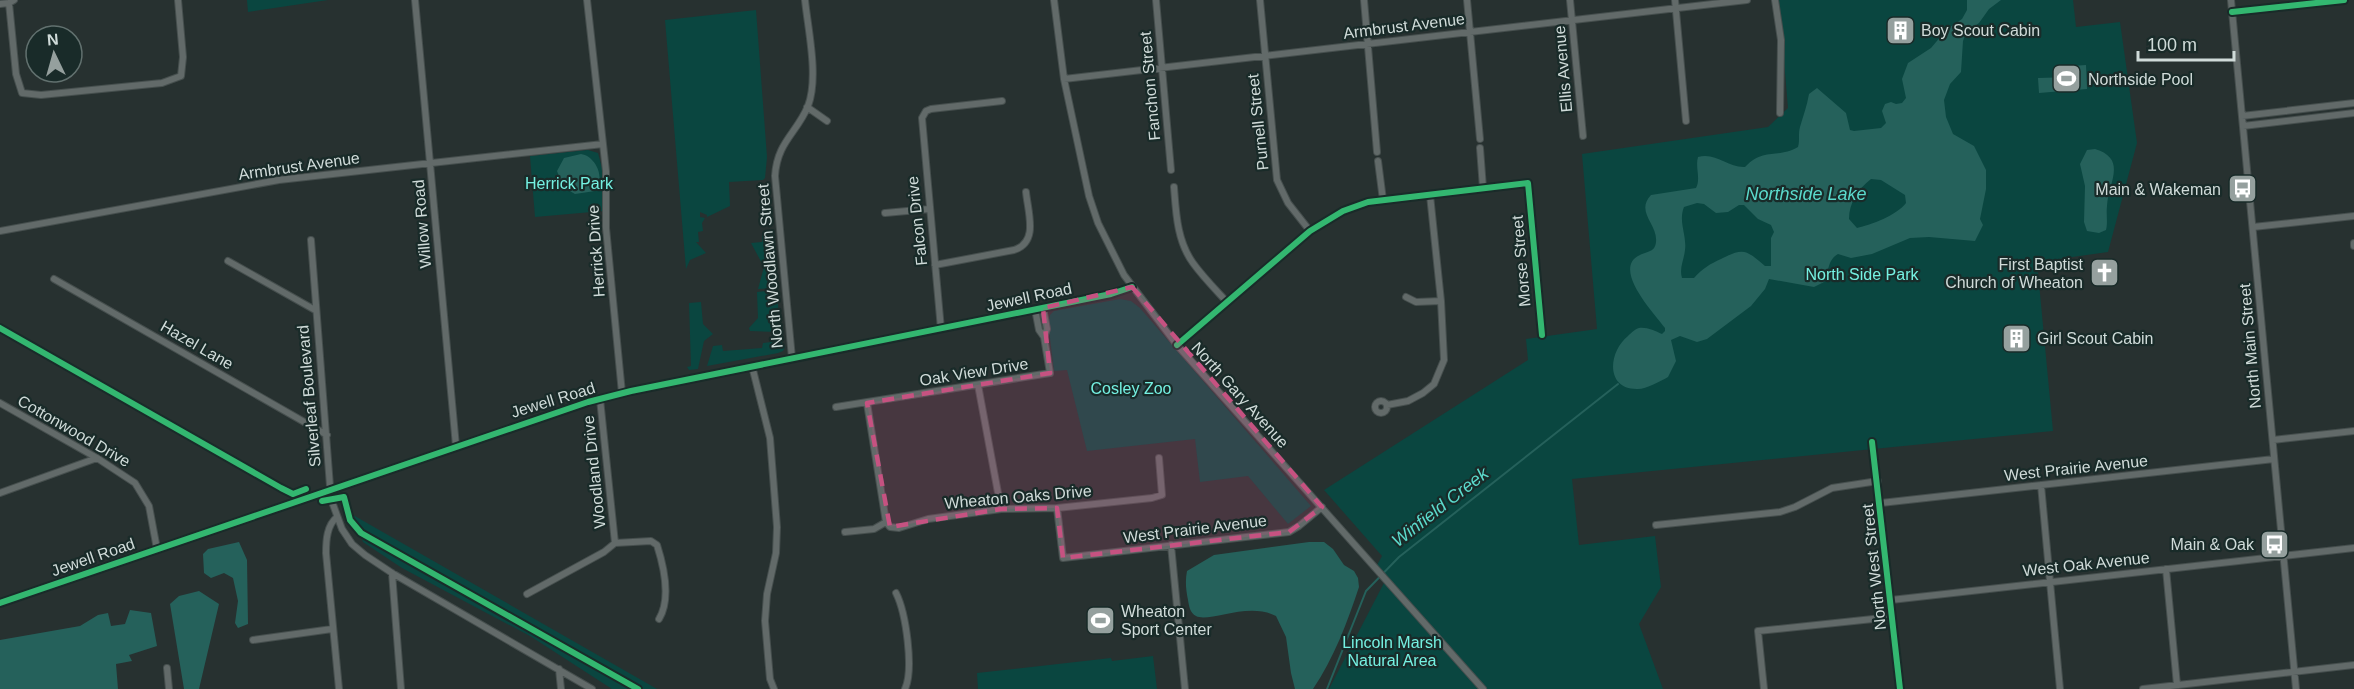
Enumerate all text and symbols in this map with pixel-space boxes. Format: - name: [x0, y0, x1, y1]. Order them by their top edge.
- street label: Armbrust Avenue: [1342, 10, 1466, 42]
- building icon: Boy Scout Cabin: [1884, 14, 1916, 46]
- place label: Boy Scout Cabin: [1921, 22, 2040, 39]
- north arrow: [24, 24, 84, 84]
- scale bar: [2138, 24, 2234, 62]
- street label: Ellis Avenue: [1551, 25, 1575, 113]
- street label: Fanchon Street: [1137, 30, 1163, 141]
- text: N: [46, 31, 59, 49]
- text: 100 m: [2147, 35, 2197, 55]
- sports icon: Northside Pool: [2051, 63, 2083, 95]
- place label: Northside Pool: [2088, 71, 2193, 88]
- street label: Purnell Street: [1244, 72, 1272, 171]
- street label: Armbrust Avenue: [237, 149, 361, 183]
- bus stop icon: Main & Wakeman: [2226, 173, 2258, 205]
- park label: Herrick Park: [525, 175, 614, 192]
- street label: Falcon Drive: [904, 175, 930, 267]
- street label: Willow Road: [410, 179, 434, 269]
- place label: Main & Wakeman: [2095, 181, 2221, 198]
- street label: North Woodlawn Street: [754, 182, 786, 349]
- water label: Northside Lake: [1745, 184, 1867, 204]
- street label: Herrick Drive: [584, 204, 608, 298]
- street label: Morse Street: [1508, 214, 1533, 307]
- place label: First Baptist Church of Wheaton: [1945, 256, 2084, 291]
- church icon: First Baptist Church of Wheaton: [2088, 257, 2120, 289]
- park label: North Side Park: [1806, 266, 1919, 283]
- street label: Jewell Road: [985, 280, 1073, 314]
- street label: North Main Street: [2236, 282, 2264, 409]
- street label: Hazel Lane: [158, 317, 236, 373]
- building icon: Girl Scout Cabin: [2000, 322, 2032, 354]
- street label: Silverleaf Boulevard: [294, 324, 324, 468]
- place label: Girl Scout Cabin: [2037, 330, 2154, 347]
- street label: North Gary Avenue: [1188, 339, 1292, 451]
- street label: Oak View Drive: [918, 355, 1030, 389]
- street label: Jewell Road: [509, 379, 597, 421]
- park label: Cosley Zoo: [1091, 380, 1172, 397]
- street label: Cottonwood Drive: [15, 392, 133, 470]
- street label: Woodland Drive: [580, 415, 608, 529]
- street label: West Prairie Avenue: [2003, 452, 2149, 484]
- water label: Winfield Creek: [1388, 463, 1493, 551]
- street label: Wheaton Oaks Drive: [944, 482, 1092, 512]
- street label: North West Street: [1859, 502, 1889, 631]
- street label: West Prairie Avenue: [1122, 512, 1268, 546]
- bus stop icon: Main & Oak: [2259, 528, 2291, 560]
- street label: Jewell Road: [49, 535, 137, 579]
- place label: Main & Oak: [2170, 536, 2255, 553]
- street label: West Oak Avenue: [2022, 549, 2150, 579]
- place label: Wheaton Sport Center: [1121, 603, 1212, 638]
- sports icon: Wheaton Sport Center: [1084, 604, 1116, 636]
- park label: Lincoln Marsh Natural Area: [1342, 634, 1442, 669]

